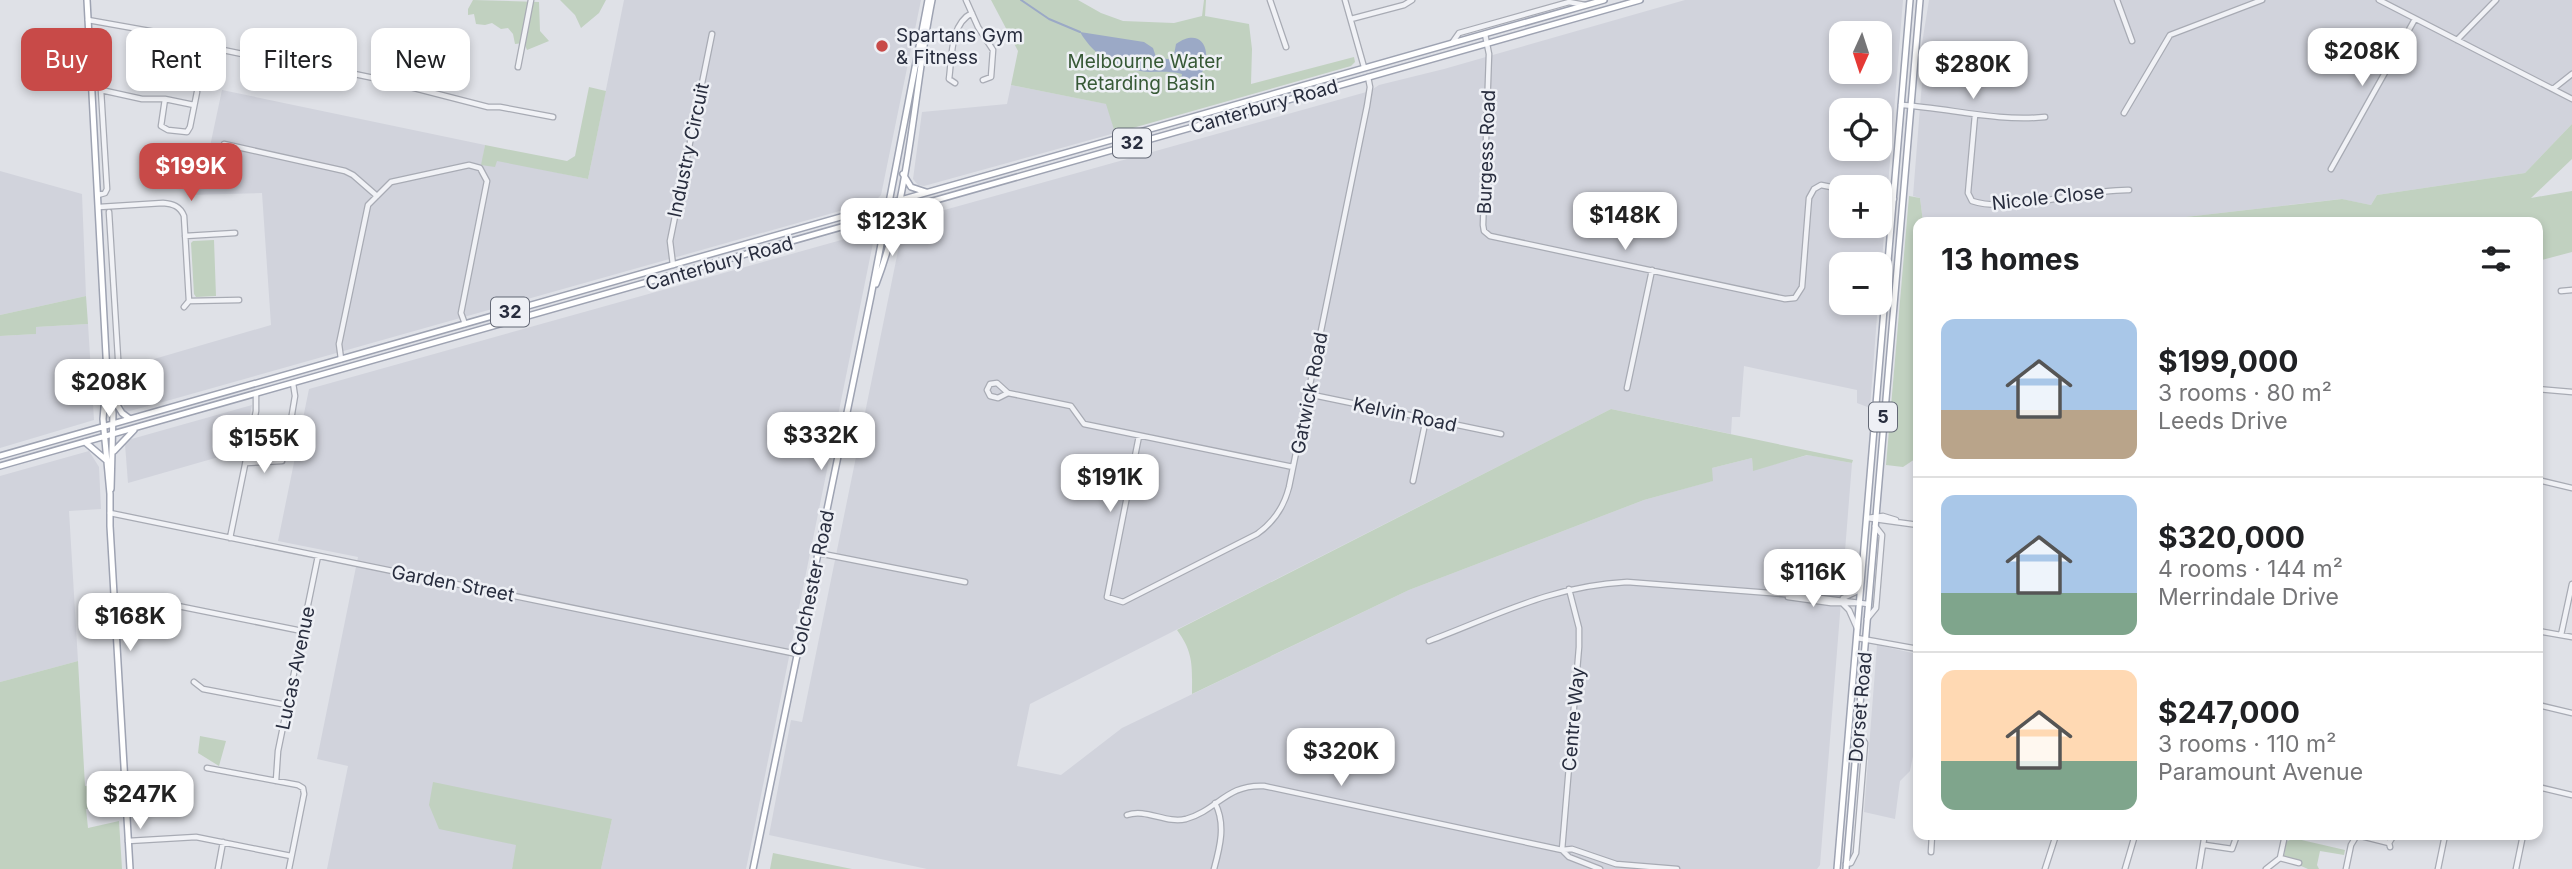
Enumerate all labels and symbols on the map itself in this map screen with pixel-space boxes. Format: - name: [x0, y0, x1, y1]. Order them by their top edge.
- north arrow: [1829, 21, 1892, 84]
- place label: Spartans Gym & Fitness: [896, 24, 1023, 69]
- pin: $208K: [2313, 28, 2411, 88]
- marker: Spartans Gym & Fitness: [874, 38, 890, 54]
- pin: $280K: [1924, 42, 2022, 101]
- park label: Melbourne Water Retarding Basin: [1068, 50, 1222, 95]
- street label: Canterbury Road: [1188, 74, 1341, 139]
- street label: Industry Circuit: [663, 81, 714, 220]
- street label: Burgess Road: [1473, 89, 1500, 215]
- road number: 32: [1113, 128, 1151, 158]
- pin: $199K: [142, 144, 240, 203]
- street label: Nicole Close: [1991, 180, 2106, 215]
- pin: $148K: [1576, 192, 1674, 252]
- pin: $123K: [843, 198, 941, 258]
- street label: Canterbury Road: [643, 231, 796, 296]
- road number: 32: [491, 298, 529, 326]
- street label: Gatwick Road: [1286, 330, 1333, 456]
- pin: $208K: [60, 360, 158, 419]
- street label: Kelvin Road: [1351, 392, 1459, 437]
- road number: 5: [1869, 402, 1897, 432]
- pin: $332K: [772, 412, 870, 472]
- pin: $155K: [215, 416, 313, 475]
- pin: $191K: [1061, 454, 1159, 514]
- street label: Colchester Road: [786, 508, 839, 658]
- pin: $116K: [1764, 550, 1862, 609]
- street label: Garden Street: [390, 560, 516, 607]
- pin: $168K: [81, 594, 179, 653]
- street label: Lucas Avenue: [271, 604, 320, 732]
- street label: Dorset Road: [1844, 651, 1877, 763]
- street label: Centre Way: [1557, 666, 1590, 772]
- pin: $320K: [1292, 728, 1390, 788]
- pin: $247K: [91, 772, 189, 831]

